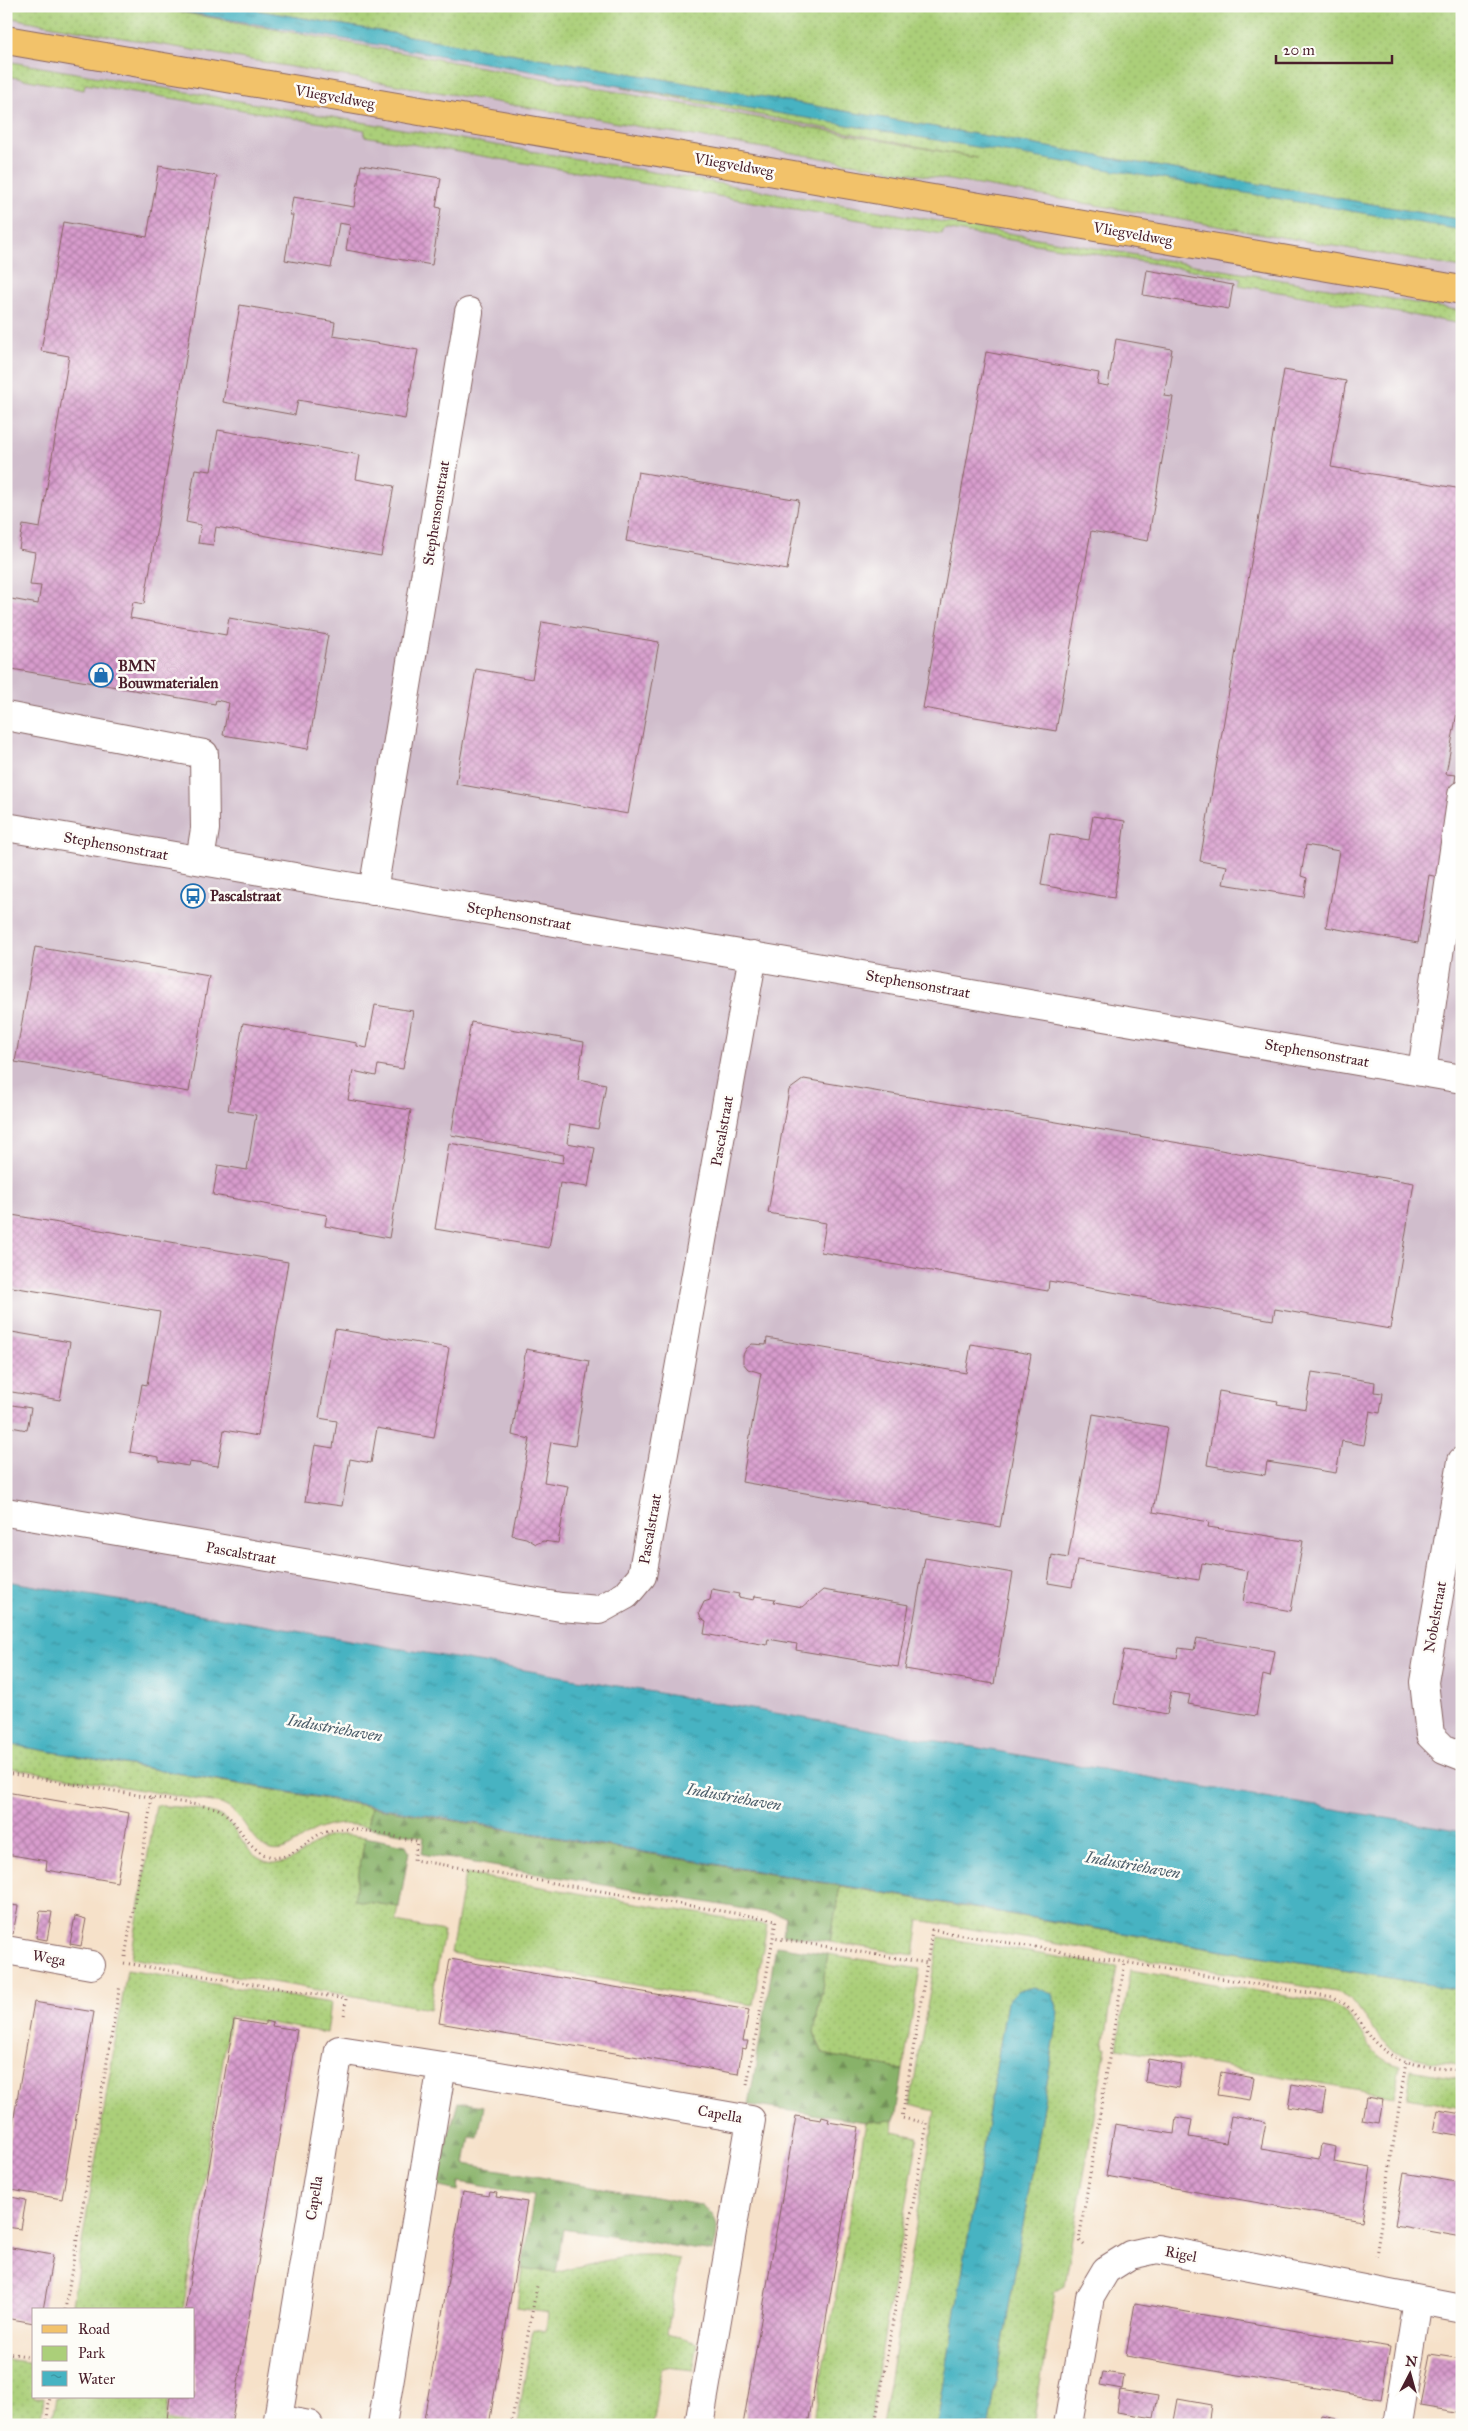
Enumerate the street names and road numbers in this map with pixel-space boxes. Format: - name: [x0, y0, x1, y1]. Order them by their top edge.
- street label: Vliegveldweg: [293, 81, 377, 113]
- street label: Vliegveldweg: [692, 149, 776, 181]
- street label: Vliegveldweg: [1091, 218, 1175, 250]
- street label: Stephensonstraat: [419, 459, 453, 567]
- street label: Stephensonstraat: [62, 828, 170, 864]
- street label: Stephensonstraat: [465, 898, 573, 934]
- street label: Stephensonstraat: [864, 966, 972, 1002]
- street label: Stephensonstraat: [1263, 1035, 1371, 1071]
- street label: Pascalstraat: [707, 1094, 737, 1168]
- street label: Pascalstraat: [635, 1492, 665, 1566]
- street label: Pascalstraat: [204, 1538, 278, 1568]
- street label: Nobelstraat: [1420, 1579, 1450, 1654]
- street label: Wega: [31, 1946, 68, 1970]
- street label: Capella: [696, 2101, 744, 2127]
- street label: Capella: [302, 2174, 326, 2222]
- street label: Rigel: [1164, 2242, 1199, 2266]

